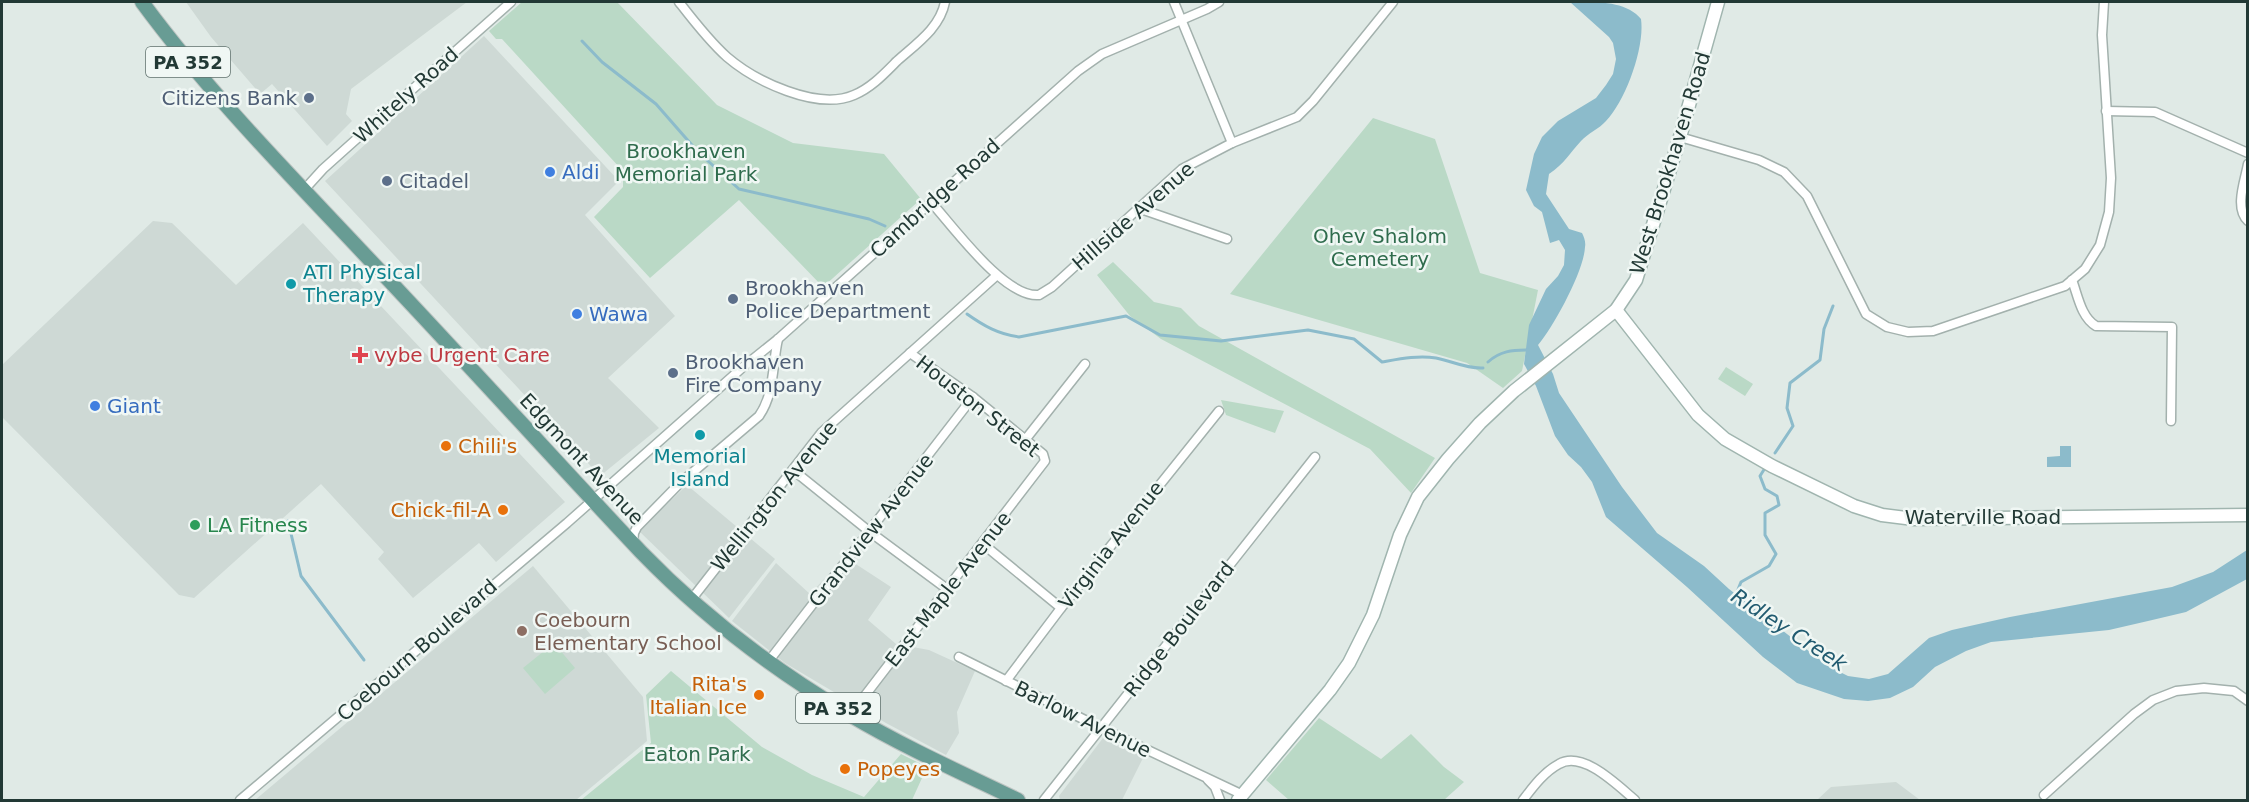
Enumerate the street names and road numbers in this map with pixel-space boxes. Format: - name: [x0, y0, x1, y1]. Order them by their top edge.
- street label: Whitely Road: [349, 42, 463, 148]
- road number: PA 352: [146, 47, 230, 77]
- street label: West Brookhaven Road: [1625, 49, 1715, 277]
- street label: Cambridge Road: [865, 133, 1005, 263]
- street label: Hillside Avenue: [1067, 157, 1199, 275]
- street label: Houston Street: [911, 350, 1045, 462]
- street label: Edgmont Avenue: [515, 388, 649, 530]
- street label: Wellington Avenue: [706, 416, 842, 576]
- street label: Grandview Avenue: [804, 449, 938, 611]
- street label: Virginia Avenue: [1053, 476, 1169, 614]
- street label: Waterville Road: [1905, 505, 2061, 529]
- street label: East Maple Avenue: [880, 507, 1016, 671]
- street label: Ridge Boulevard: [1119, 557, 1239, 701]
- street label: Coebourn Boulevard: [332, 574, 502, 726]
- street label: Barlow Avenue: [1011, 676, 1155, 762]
- road number: PA 352: [796, 693, 880, 723]

